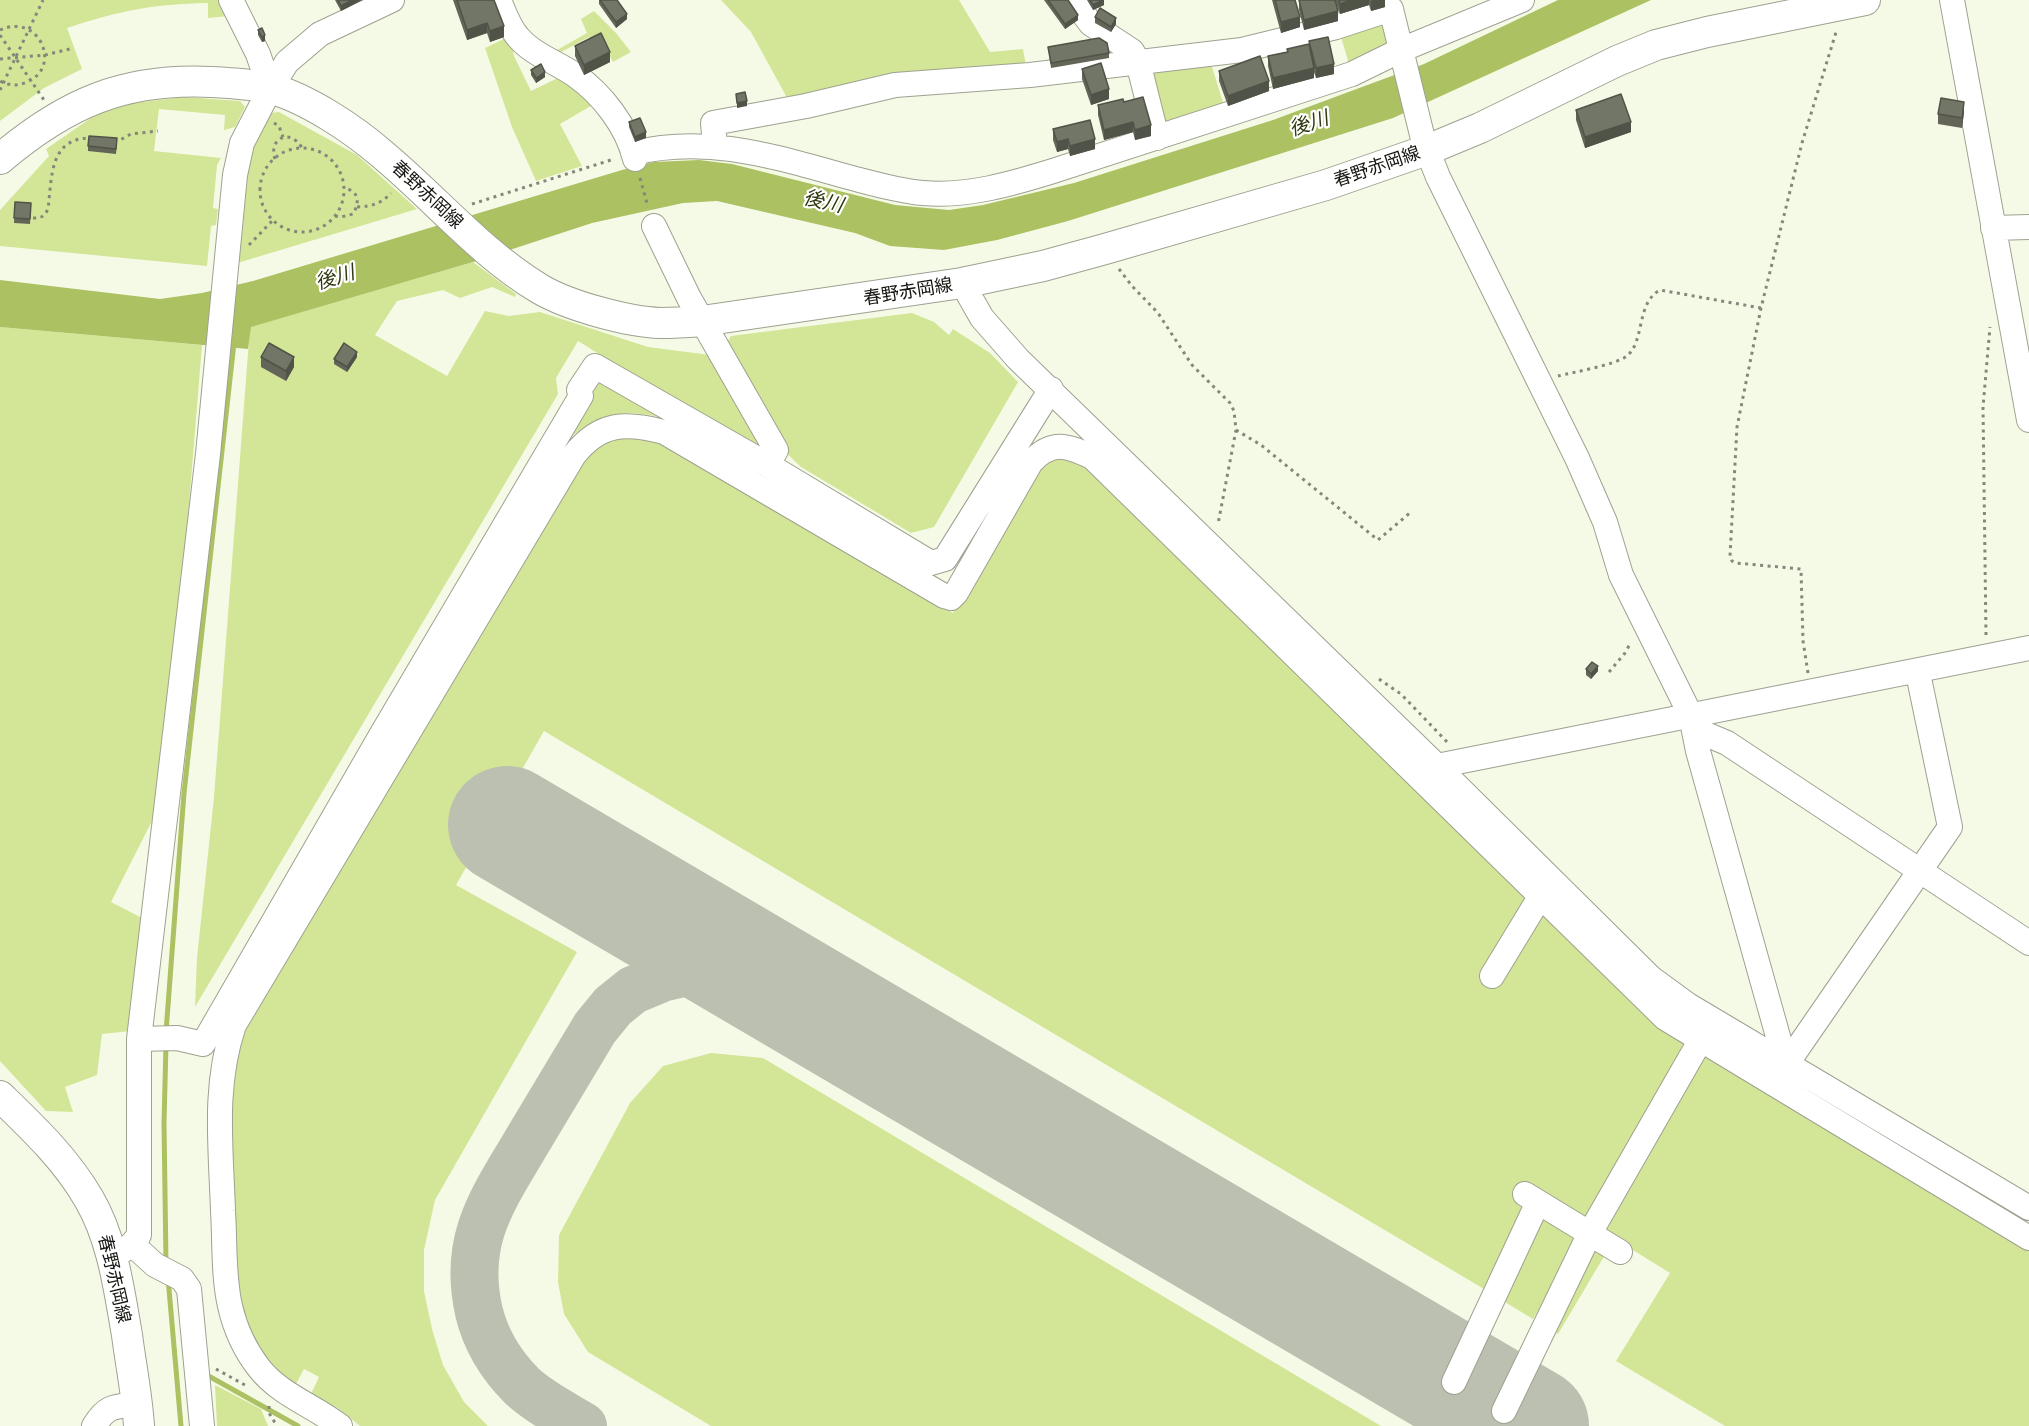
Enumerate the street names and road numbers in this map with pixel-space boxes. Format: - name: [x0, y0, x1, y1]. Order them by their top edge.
- street label: 春野赤岡線: [1331, 142, 1423, 192]
- street label: 春野赤岡線: [387, 156, 467, 234]
- street label: 春野赤岡線: [862, 274, 954, 310]
- street label: 春野赤岡線: [93, 1233, 135, 1325]

